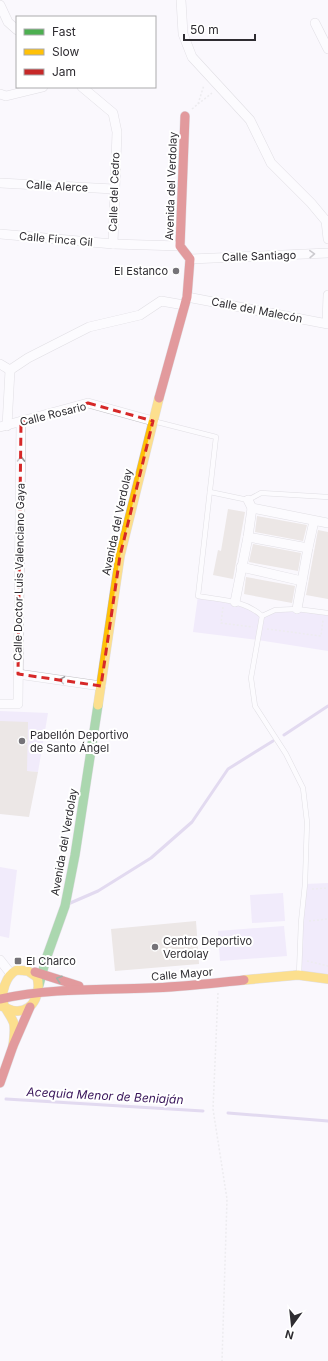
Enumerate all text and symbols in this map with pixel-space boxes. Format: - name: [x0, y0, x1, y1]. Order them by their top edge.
- legend: [16, 16, 156, 88]
- scale bar: [184, 16, 255, 42]
- text: 50 m: [190, 22, 219, 37]
- text: Fast: [52, 24, 76, 39]
- text: Slow: [52, 44, 80, 59]
- text: Jam: [52, 64, 76, 79]
- street label: Avenida del Verdolay: [162, 131, 180, 241]
- street label: Calle del Cedro: [106, 152, 122, 232]
- street label: Calle Alerce: [25, 177, 89, 195]
- street label: Calle Finca Gil: [19, 229, 93, 249]
- street label: Calle Santiago: [221, 248, 297, 264]
- one-way arrow: [309, 250, 315, 258]
- place label: El Estanco: [114, 264, 168, 278]
- marker: El Estanco: [171, 266, 181, 276]
- street label: Calle del Malecón: [210, 294, 304, 326]
- street label: Calle Rosario: [18, 399, 88, 429]
- one-way arrow: [17, 456, 25, 462]
- street label: Avenida del Verdolay: [99, 467, 135, 577]
- street label: Calle Doctor Luis Valenciano Gaya: [10, 483, 28, 661]
- one-way arrow: [59, 677, 65, 685]
- place label: Pabellón Deportivo de Santo Ángel: [30, 728, 129, 755]
- marker: Pabellón Deportivo de Santo Ángel: [17, 736, 27, 746]
- street label: Avenida del Verdolay: [48, 787, 80, 897]
- place label: Centro Deportivo Verdolay: [163, 934, 252, 961]
- marker: Centro Deportivo Verdolay: [150, 942, 160, 952]
- place label: El Charco: [26, 954, 76, 968]
- marker: El Charco: [13, 956, 23, 966]
- street label: Calle Mayor: [151, 964, 213, 984]
- one-way arrow: [56, 976, 63, 984]
- water label: Acequia Menor de Beniaján: [25, 1084, 184, 1107]
- north arrow: [272, 1305, 312, 1345]
- text: N: [284, 1327, 295, 1343]

